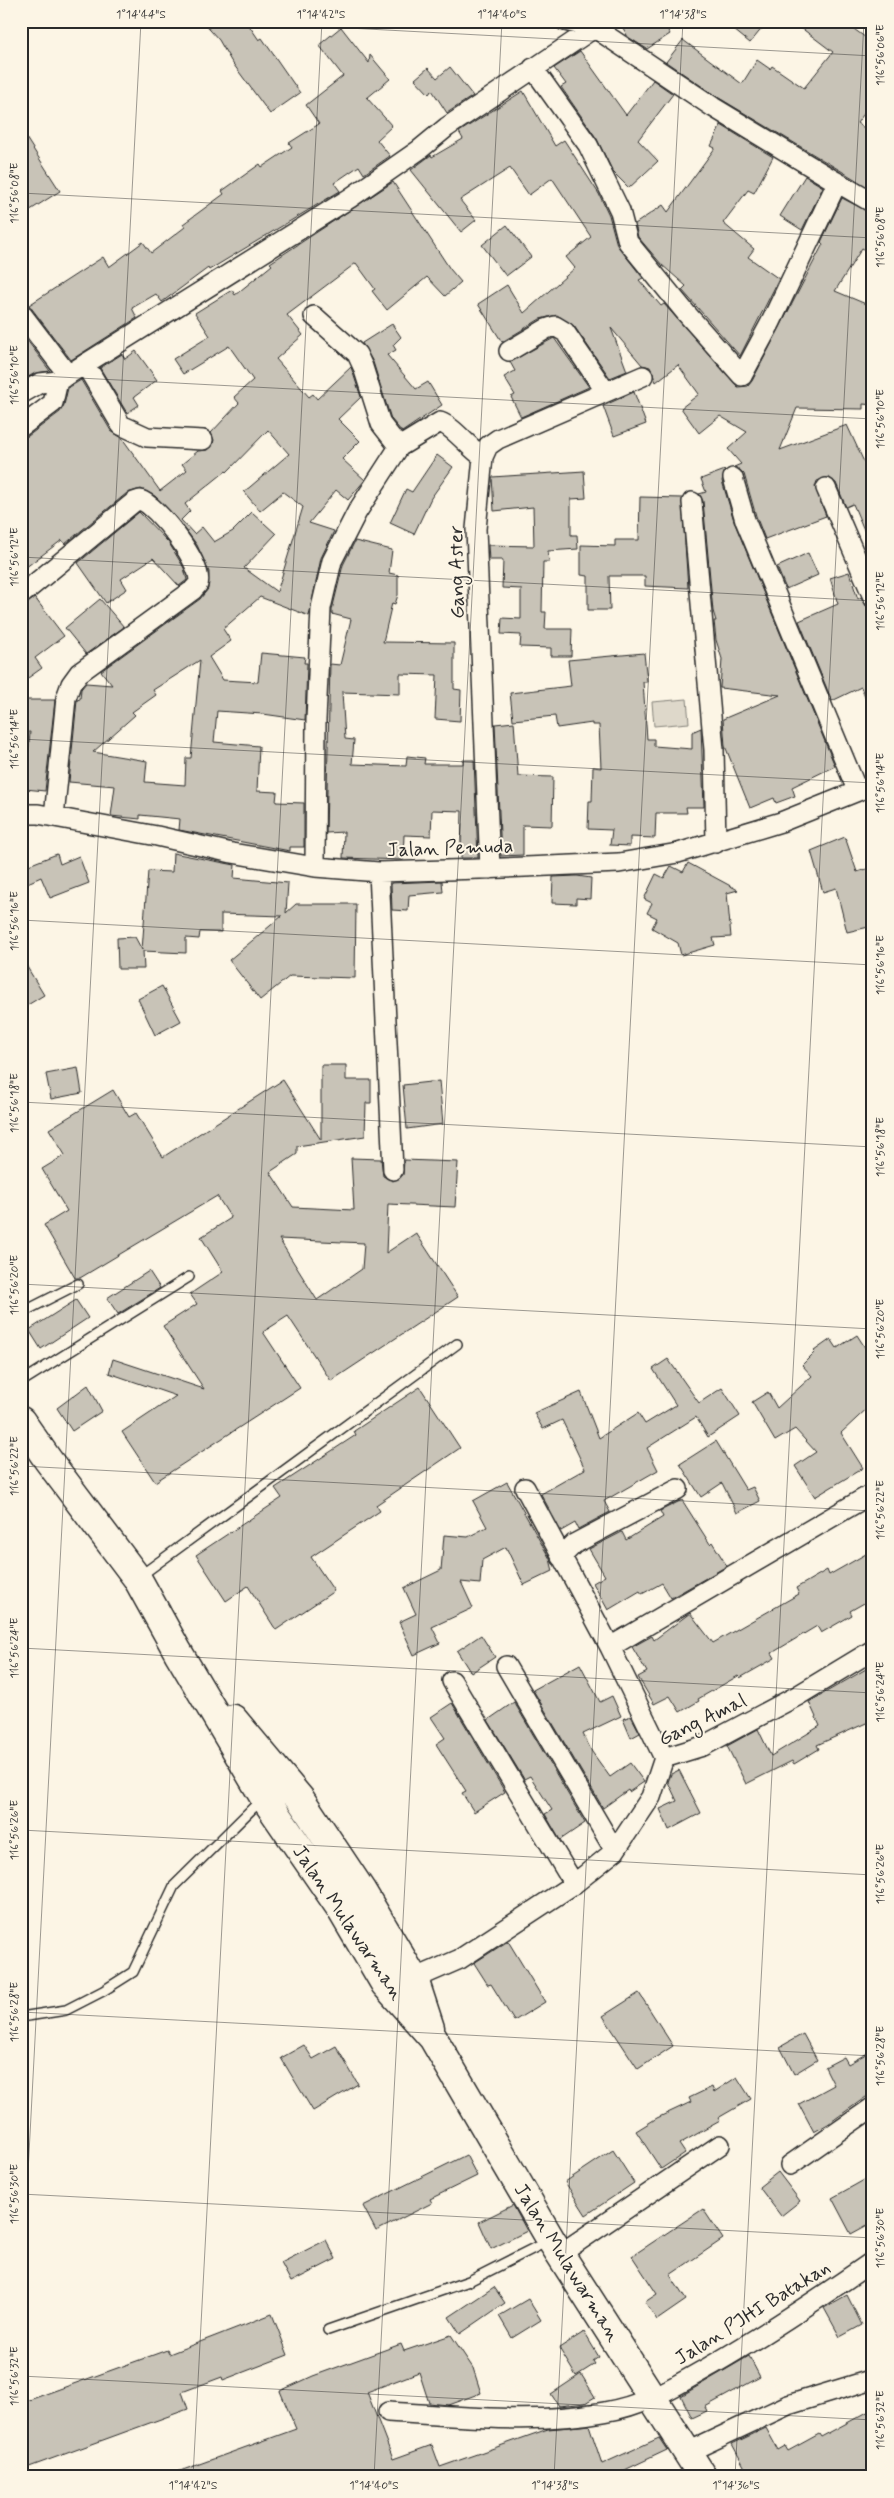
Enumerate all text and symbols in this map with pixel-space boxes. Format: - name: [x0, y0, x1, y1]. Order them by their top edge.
- text: 1°14'44"S: [116, 7, 166, 23]
- text: 1°14'42"S: [297, 7, 346, 23]
- text: 1°14'40"S: [477, 7, 527, 23]
- text: 1°14'38"S: [659, 7, 707, 23]
- text: 116°56'06"E: [873, 24, 889, 86]
- text: 116°56'08"E: [7, 162, 23, 224]
- text: 116°56'08"E: [873, 206, 889, 268]
- text: 116°56'10"E: [7, 345, 23, 405]
- text: 116°56'10"E: [873, 389, 889, 449]
- street label: Gang Aster: [443, 525, 473, 619]
- text: 116°56'12"E: [7, 527, 23, 587]
- text: 116°56'12"E: [873, 571, 889, 631]
- text: 116°56'14"E: [7, 709, 23, 769]
- text: 116°56'14"E: [873, 753, 889, 813]
- street label: Jalan Pemuda: [386, 833, 514, 864]
- text: 116°56'16"E: [7, 891, 23, 951]
- text: 116°56'16"E: [873, 935, 889, 995]
- text: 116°56'18"E: [7, 1073, 23, 1133]
- text: 116°56'18"E: [873, 1117, 889, 1177]
- text: 116°56'20"E: [7, 1255, 23, 1315]
- text: 116°56'20"E: [873, 1299, 889, 1359]
- text: 116°56'22"E: [7, 1436, 23, 1496]
- text: 116°56'22"E: [873, 1480, 889, 1540]
- text: 116°56'24"E: [7, 1617, 23, 1679]
- text: 116°56'24"E: [873, 1661, 889, 1723]
- street label: Gang Amal: [654, 1687, 752, 1754]
- text: 116°56'26"E: [7, 1800, 23, 1860]
- street label: Jalan Mulawarman: [286, 1840, 410, 2006]
- text: 116°56'26"E: [873, 1844, 889, 1904]
- text: 116°56'28"E: [7, 1982, 23, 2042]
- text: 116°56'28"E: [873, 2026, 889, 2086]
- text: 116°56'30"E: [7, 2164, 23, 2224]
- street label: Jalan Mulawarman: [507, 2179, 627, 2347]
- text: 116°56'30"E: [873, 2208, 889, 2268]
- street label: Jalan PJHI Batakan: [670, 2254, 836, 2372]
- text: 116°56'32"E: [7, 2346, 23, 2406]
- text: 116°56'32"E: [873, 2390, 889, 2450]
- text: 1°14'42"S: [169, 2478, 218, 2494]
- text: 1°14'40"S: [349, 2478, 399, 2494]
- text: 1°14'38"S: [531, 2478, 579, 2494]
- text: 1°14'36"S: [712, 2478, 760, 2494]

